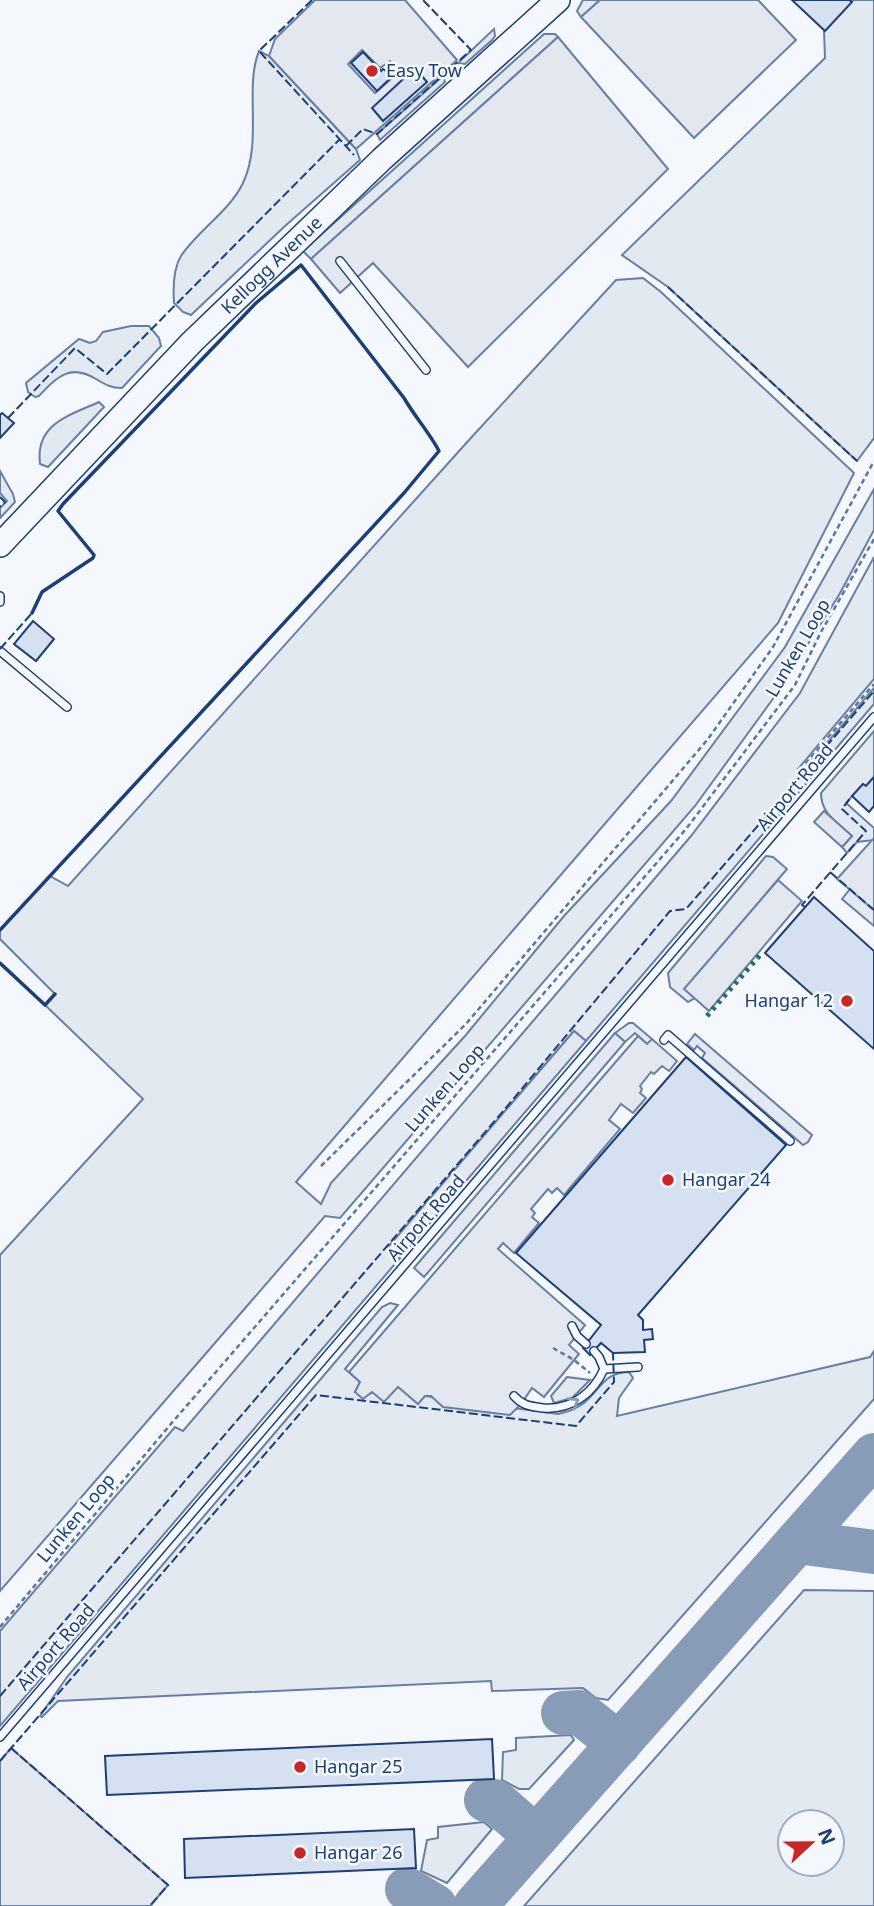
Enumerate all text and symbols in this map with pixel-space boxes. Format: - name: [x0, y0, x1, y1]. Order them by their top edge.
- place label: Easy Tow: [386, 58, 462, 82]
- marker: Easy Tow: [364, 63, 380, 79]
- street label: Kellogg Avenue: [215, 210, 327, 319]
- street label: Lunken Loop: [759, 594, 835, 701]
- street label: Airport Road: [751, 738, 838, 835]
- place label: Hangar 12: [745, 988, 833, 1012]
- marker: Hangar 12: [839, 993, 855, 1009]
- street label: Lunken Loop: [399, 1038, 489, 1137]
- place label: Hangar 24: [682, 1167, 770, 1191]
- street label: Airport Road: [381, 1169, 470, 1266]
- marker: Hangar 24: [660, 1172, 676, 1188]
- one-way arrow: [566, 1397, 579, 1410]
- street label: Lunken Loop: [31, 1468, 120, 1567]
- street label: Airport Road: [11, 1598, 100, 1695]
- place label: Hangar 25: [314, 1754, 402, 1778]
- marker: Hangar 25: [292, 1759, 308, 1775]
- north arrow: [776, 1808, 846, 1878]
- text: N: [812, 1825, 842, 1849]
- place label: Hangar 26: [314, 1840, 402, 1864]
- marker: Hangar 26: [292, 1845, 308, 1861]

